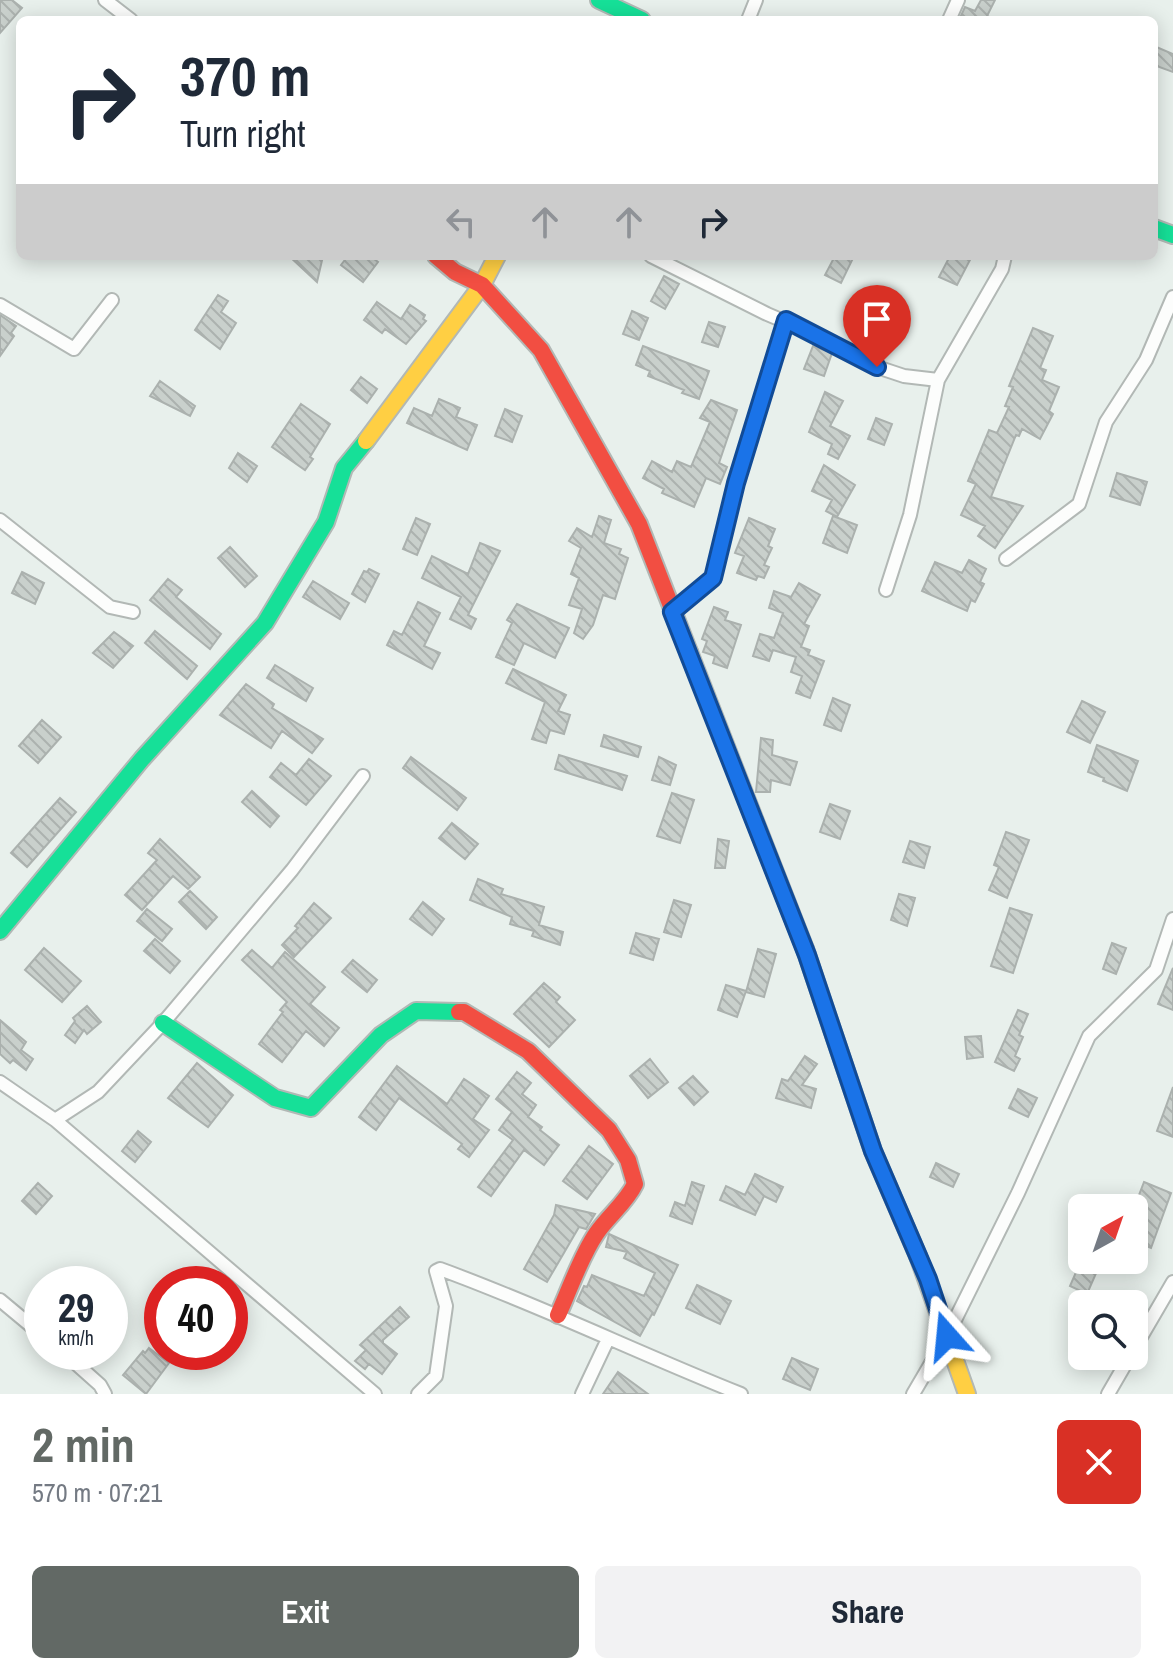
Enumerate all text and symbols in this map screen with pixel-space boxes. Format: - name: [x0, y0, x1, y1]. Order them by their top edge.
- text: 370 m: [180, 38, 310, 113]
- icon: right: [48, 48, 152, 152]
- text: Turn right: [180, 110, 305, 158]
- icon: left: [439, 200, 483, 244]
- icon: ahead: [523, 200, 567, 244]
- icon: ahead: [607, 200, 651, 244]
- icon: right: [691, 200, 735, 244]
- pin: [843, 285, 911, 367]
- icon: arrive: [855, 297, 899, 341]
- north arrow: [1068, 1194, 1148, 1274]
- map controls: [1068, 1194, 1148, 1370]
- speed limit sign: 40: [144, 1266, 248, 1370]
- text: 29: [58, 1281, 94, 1334]
- button: search: [1068, 1290, 1148, 1370]
- position arrow: [905, 1294, 989, 1378]
- text: km/h: [58, 1324, 94, 1351]
- text: 2 min: [32, 1412, 135, 1477]
- button: close: [1057, 1420, 1141, 1504]
- text: 570 m · 07:21: [32, 1475, 162, 1510]
- button: Exit: [32, 1566, 579, 1658]
- button: Share: [595, 1566, 1141, 1658]

